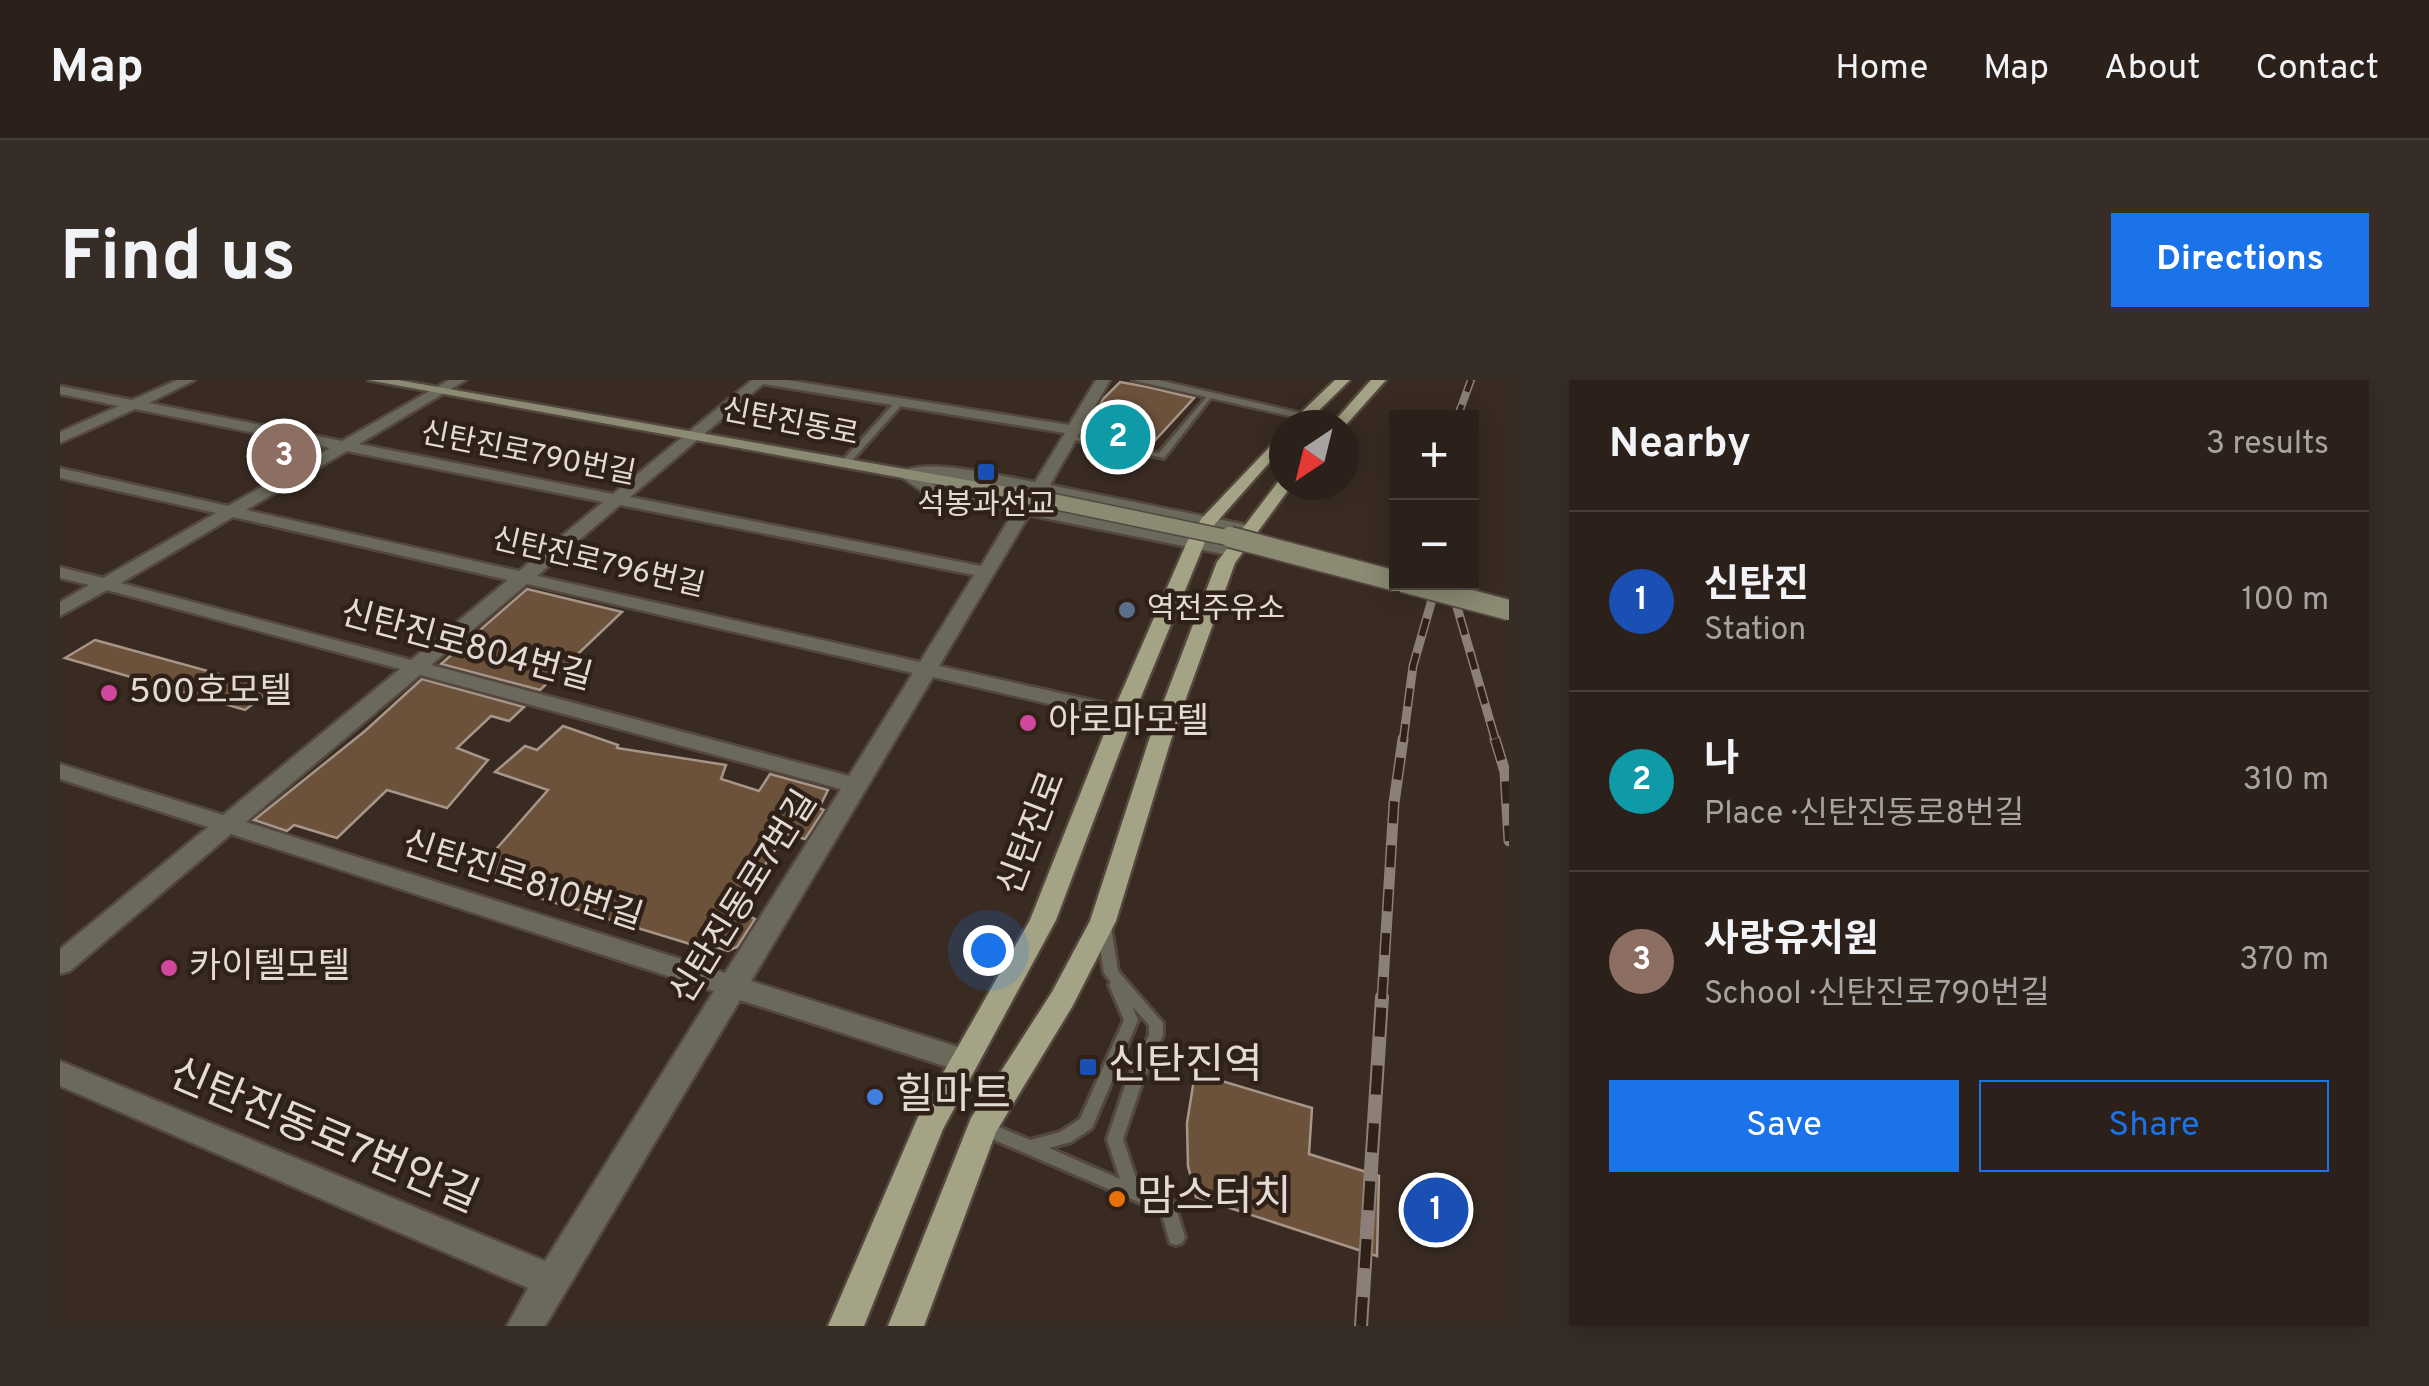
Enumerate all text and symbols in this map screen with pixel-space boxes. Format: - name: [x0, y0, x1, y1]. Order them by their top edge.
- text: Map: [50, 39, 144, 99]
- text: Home: [1835, 47, 1928, 91]
- text: Map: [1983, 47, 2049, 91]
- text: About: [2104, 47, 2200, 91]
- text: Contact: [2255, 47, 2379, 91]
- button: Directions: [2111, 213, 2369, 307]
- text: Find us: [60, 216, 296, 305]
- street label: 신탄진동로: [719, 393, 861, 455]
- pin: 2: [1086, 400, 1150, 474]
- north arrow: [1269, 410, 1359, 500]
- map controls: [1389, 410, 1479, 590]
- button: +: [1389, 410, 1479, 500]
- street label: 신탄진로790번길: [417, 416, 639, 494]
- pin: 3: [252, 418, 316, 494]
- text: Nearby: [1609, 419, 1751, 472]
- text: 3 results: [2206, 425, 2329, 465]
- marker: 석봉과선교: [975, 461, 997, 483]
- place label: 석봉과선교: [917, 488, 1055, 525]
- button: −: [1389, 500, 1479, 590]
- street label: 신탄진로796번길: [488, 522, 708, 606]
- text: 신탄진: [1704, 562, 1809, 611]
- text: 1: [1635, 581, 1648, 621]
- text: 100 m: [2242, 581, 2329, 621]
- street label: 신탄진로804번길: [335, 592, 597, 702]
- place label: 역전주유소: [1147, 592, 1285, 629]
- marker: 역전주유소: [1116, 599, 1138, 621]
- text: Station: [1704, 611, 1806, 651]
- place label: 500호모텔: [129, 671, 292, 715]
- marker: 500호모텔: [98, 682, 120, 704]
- place label: 아로마모텔: [1048, 701, 1209, 745]
- marker: 아로마모텔: [1017, 712, 1039, 734]
- text: 나: [1704, 737, 1739, 786]
- text: 2: [1632, 761, 1651, 801]
- text: 310 m: [2243, 761, 2329, 801]
- street label: 신탄진로: [989, 766, 1077, 902]
- street label: 신탄진동로7번길: [662, 783, 828, 1013]
- text: Place · 신탄진동로8번길: [1704, 795, 2024, 835]
- street label: 신탄진로810번길: [396, 822, 648, 942]
- text: 사랑유치원: [1704, 917, 1879, 966]
- your location: [963, 925, 1014, 976]
- text: 3: [1632, 941, 1651, 981]
- text: 370 m: [2239, 941, 2329, 981]
- place label: 카이텔모텔: [189, 946, 350, 990]
- marker: 카이텔모텔: [158, 957, 180, 979]
- text: School · 신탄진로790번길: [1704, 975, 2049, 1015]
- place label: 신탄진역: [1108, 1041, 1263, 1094]
- street label: 신탄진동로7번안길: [160, 1049, 486, 1227]
- marker: 신탄진역: [1077, 1056, 1099, 1078]
- place label: 힐마트: [895, 1071, 1011, 1124]
- button: Save: [1609, 1080, 1959, 1172]
- button: Share: [1979, 1080, 2329, 1172]
- marker: 힐마트: [864, 1086, 886, 1108]
- pin: 1: [1404, 1172, 1468, 1248]
- place label: 맘스터치: [1137, 1173, 1292, 1226]
- marker: 맘스터치: [1106, 1188, 1128, 1210]

